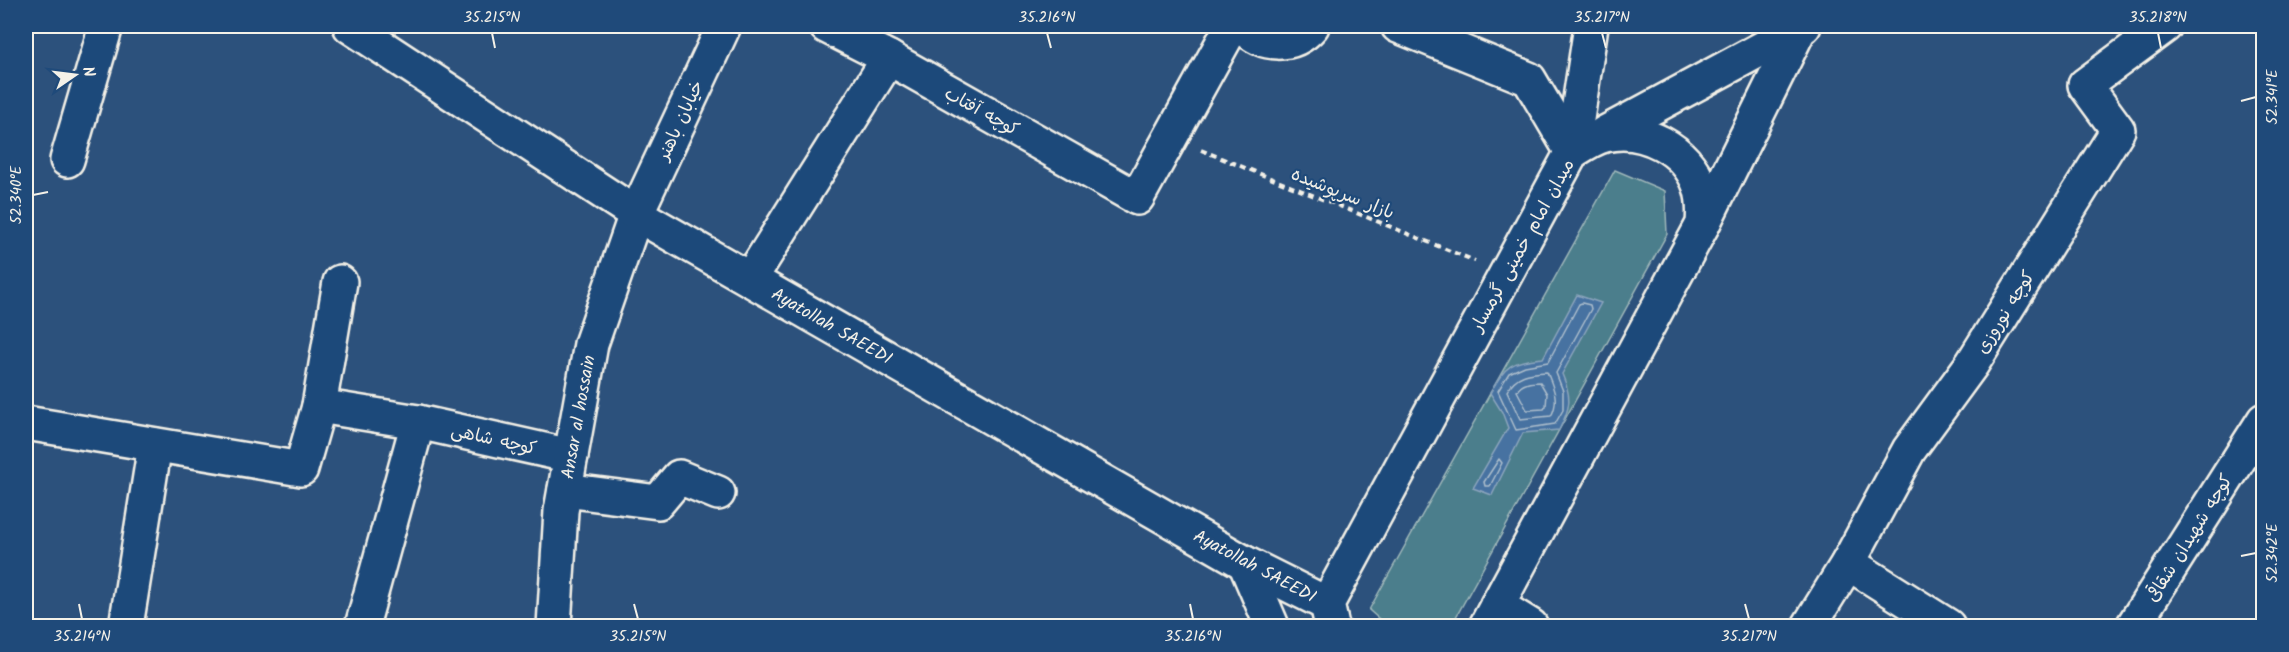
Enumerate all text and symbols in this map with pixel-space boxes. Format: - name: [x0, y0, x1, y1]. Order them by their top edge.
- text: 35.215°N: [464, 6, 520, 30]
- text: 35.216°N: [1018, 6, 1076, 30]
- text: 35.217°N: [1574, 6, 1630, 30]
- text: 35.218°N: [2129, 6, 2187, 30]
- north arrow: [45, 45, 105, 105]
- text: N: [75, 64, 101, 80]
- text: 52.341°E: [2261, 68, 2285, 125]
- street label: خیابان باهنر: [649, 76, 713, 167]
- street label: کوچه آفتاب: [938, 80, 1024, 145]
- street label: میدان امام خمینی گرمسار: [1463, 154, 1583, 339]
- street label: بازار سرپوشیده: [1286, 160, 1399, 228]
- text: 52.340°E: [5, 165, 29, 224]
- street label: کوچه نوروزی: [1969, 265, 2044, 360]
- street label: Ayatollah SAEEDI: [765, 281, 897, 374]
- street label: Ansar al hossain: [554, 353, 605, 482]
- street label: کوچه شاهی: [448, 417, 539, 464]
- street label: کوچه شهیدان شقاقی: [2139, 469, 2242, 609]
- text: 52.342°E: [2261, 522, 2285, 583]
- street label: Ayatollah SAEEDI: [1188, 523, 1321, 612]
- text: 35.214°N: [53, 625, 111, 649]
- text: 35.215°N: [610, 625, 666, 649]
- text: 35.216°N: [1164, 625, 1222, 649]
- text: 35.217°N: [1721, 625, 1777, 649]

